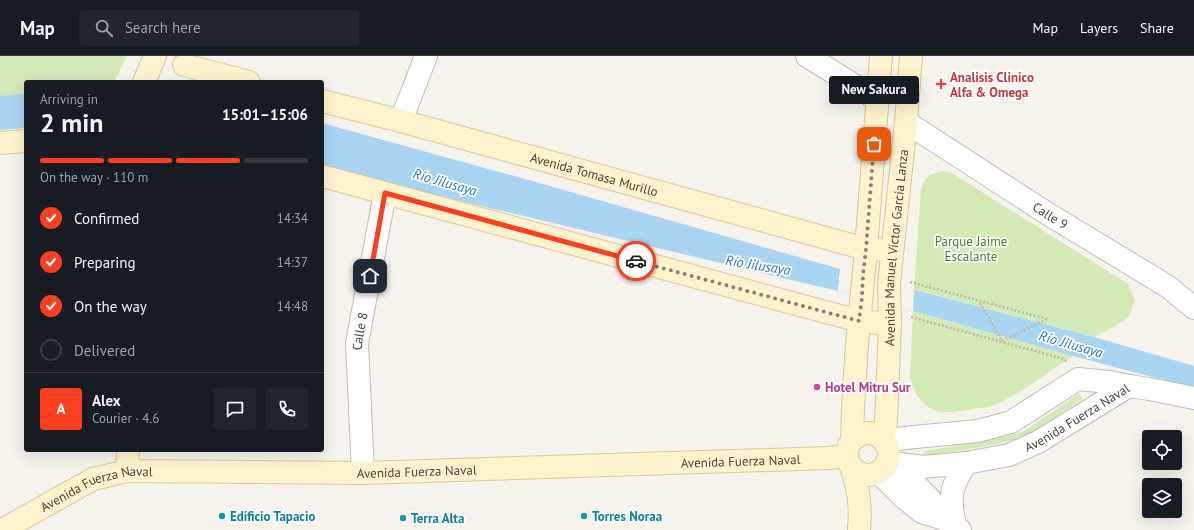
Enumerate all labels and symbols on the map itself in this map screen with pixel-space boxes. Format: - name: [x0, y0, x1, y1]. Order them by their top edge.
- place label: Analisis Clinico Alfa & Omega: [950, 69, 1034, 101]
- callout: New Sakura: [829, 76, 919, 104]
- marker: Analisis Clinico Alfa & Omega: [935, 78, 947, 90]
- pin: [857, 127, 891, 161]
- street label: Avenida Manuel Víctor García Lanza: [881, 148, 912, 346]
- street label: Avenida Tomasa Murillo: [528, 149, 660, 200]
- water label: Río Jilusaya: [411, 164, 479, 200]
- street label: Calle 9: [1029, 198, 1071, 233]
- park label: Parque Jaime Escalante: [935, 233, 1007, 265]
- courier: [616, 241, 656, 281]
- water label: Río Jilusaya: [724, 251, 792, 279]
- pin: [353, 259, 387, 293]
- street label: Calle 8: [349, 311, 372, 351]
- water label: Río Jilusaya: [1037, 326, 1105, 362]
- place label: Hotel Mitru Sur: [825, 379, 911, 396]
- street label: Avenida Fuerza Naval: [1022, 380, 1133, 456]
- marker: Hotel Mitru Sur: [812, 382, 822, 392]
- street label: Avenida Fuerza Naval: [680, 451, 801, 472]
- street label: Avenida Fuerza Naval: [357, 461, 477, 482]
- street label: Avenida Fuerza Naval: [37, 463, 153, 516]
- place label: Edificio Tapacio: [230, 508, 315, 525]
- place label: Torres Noraa: [592, 508, 662, 525]
- place label: Terra Alta: [411, 510, 464, 527]
- marker: Edificio Tapacio: [217, 511, 227, 521]
- marker: Torres Noraa: [579, 511, 589, 521]
- marker: Terra Alta: [398, 513, 408, 523]

